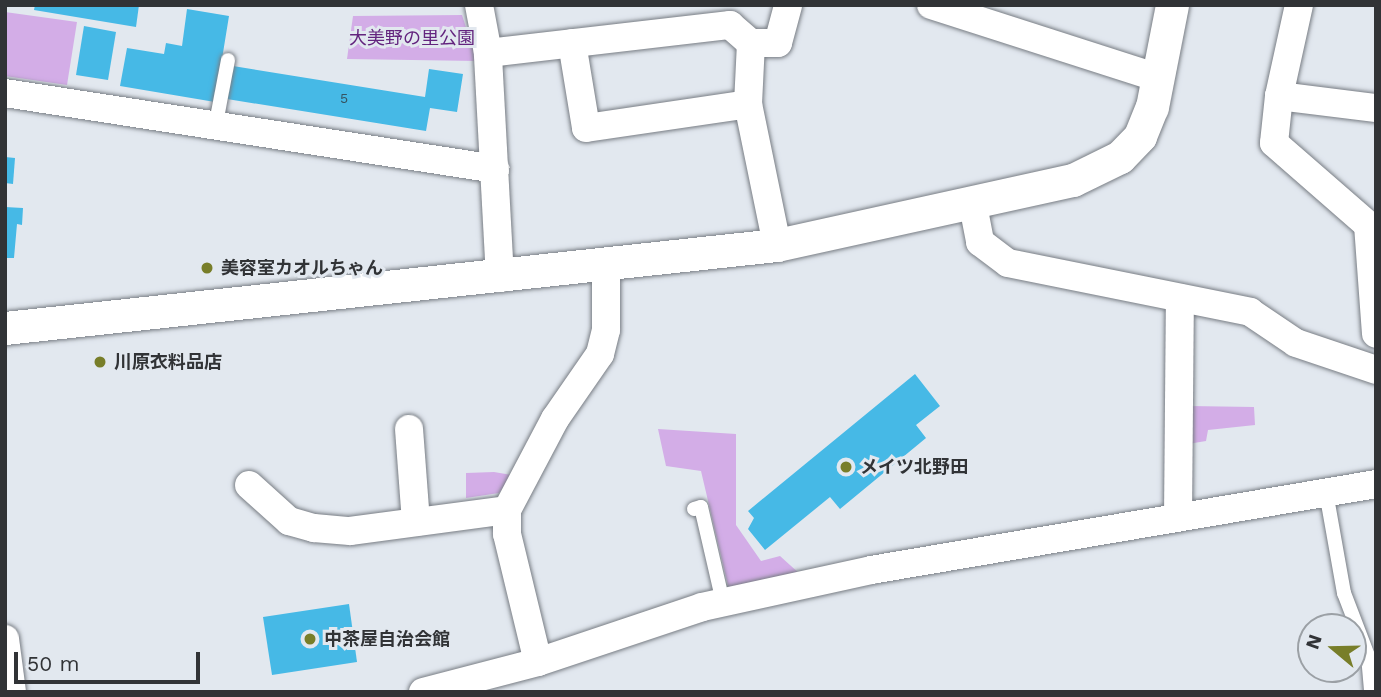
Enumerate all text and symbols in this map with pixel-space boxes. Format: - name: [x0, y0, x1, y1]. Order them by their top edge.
- park label: 大美野の里公園: [349, 27, 475, 49]
- house number: 5: [340, 90, 348, 106]
- place label: 美容室カオルちゃん: [221, 257, 383, 279]
- marker: 美容室カオルちゃん: [199, 260, 215, 276]
- place label: 川原衣料品店: [114, 351, 222, 373]
- marker: 川原衣料品店: [92, 354, 108, 370]
- place label: メイツ北野田: [860, 456, 968, 478]
- marker: メイツ北野田: [838, 459, 854, 475]
- north arrow: [1297, 613, 1367, 683]
- place label: 中茶屋自治会館: [324, 628, 450, 650]
- marker: 中茶屋自治会館: [302, 631, 318, 647]
- text: N: [1300, 631, 1327, 652]
- scale bar: [18, 638, 203, 682]
- text: 50 m: [27, 651, 79, 676]

